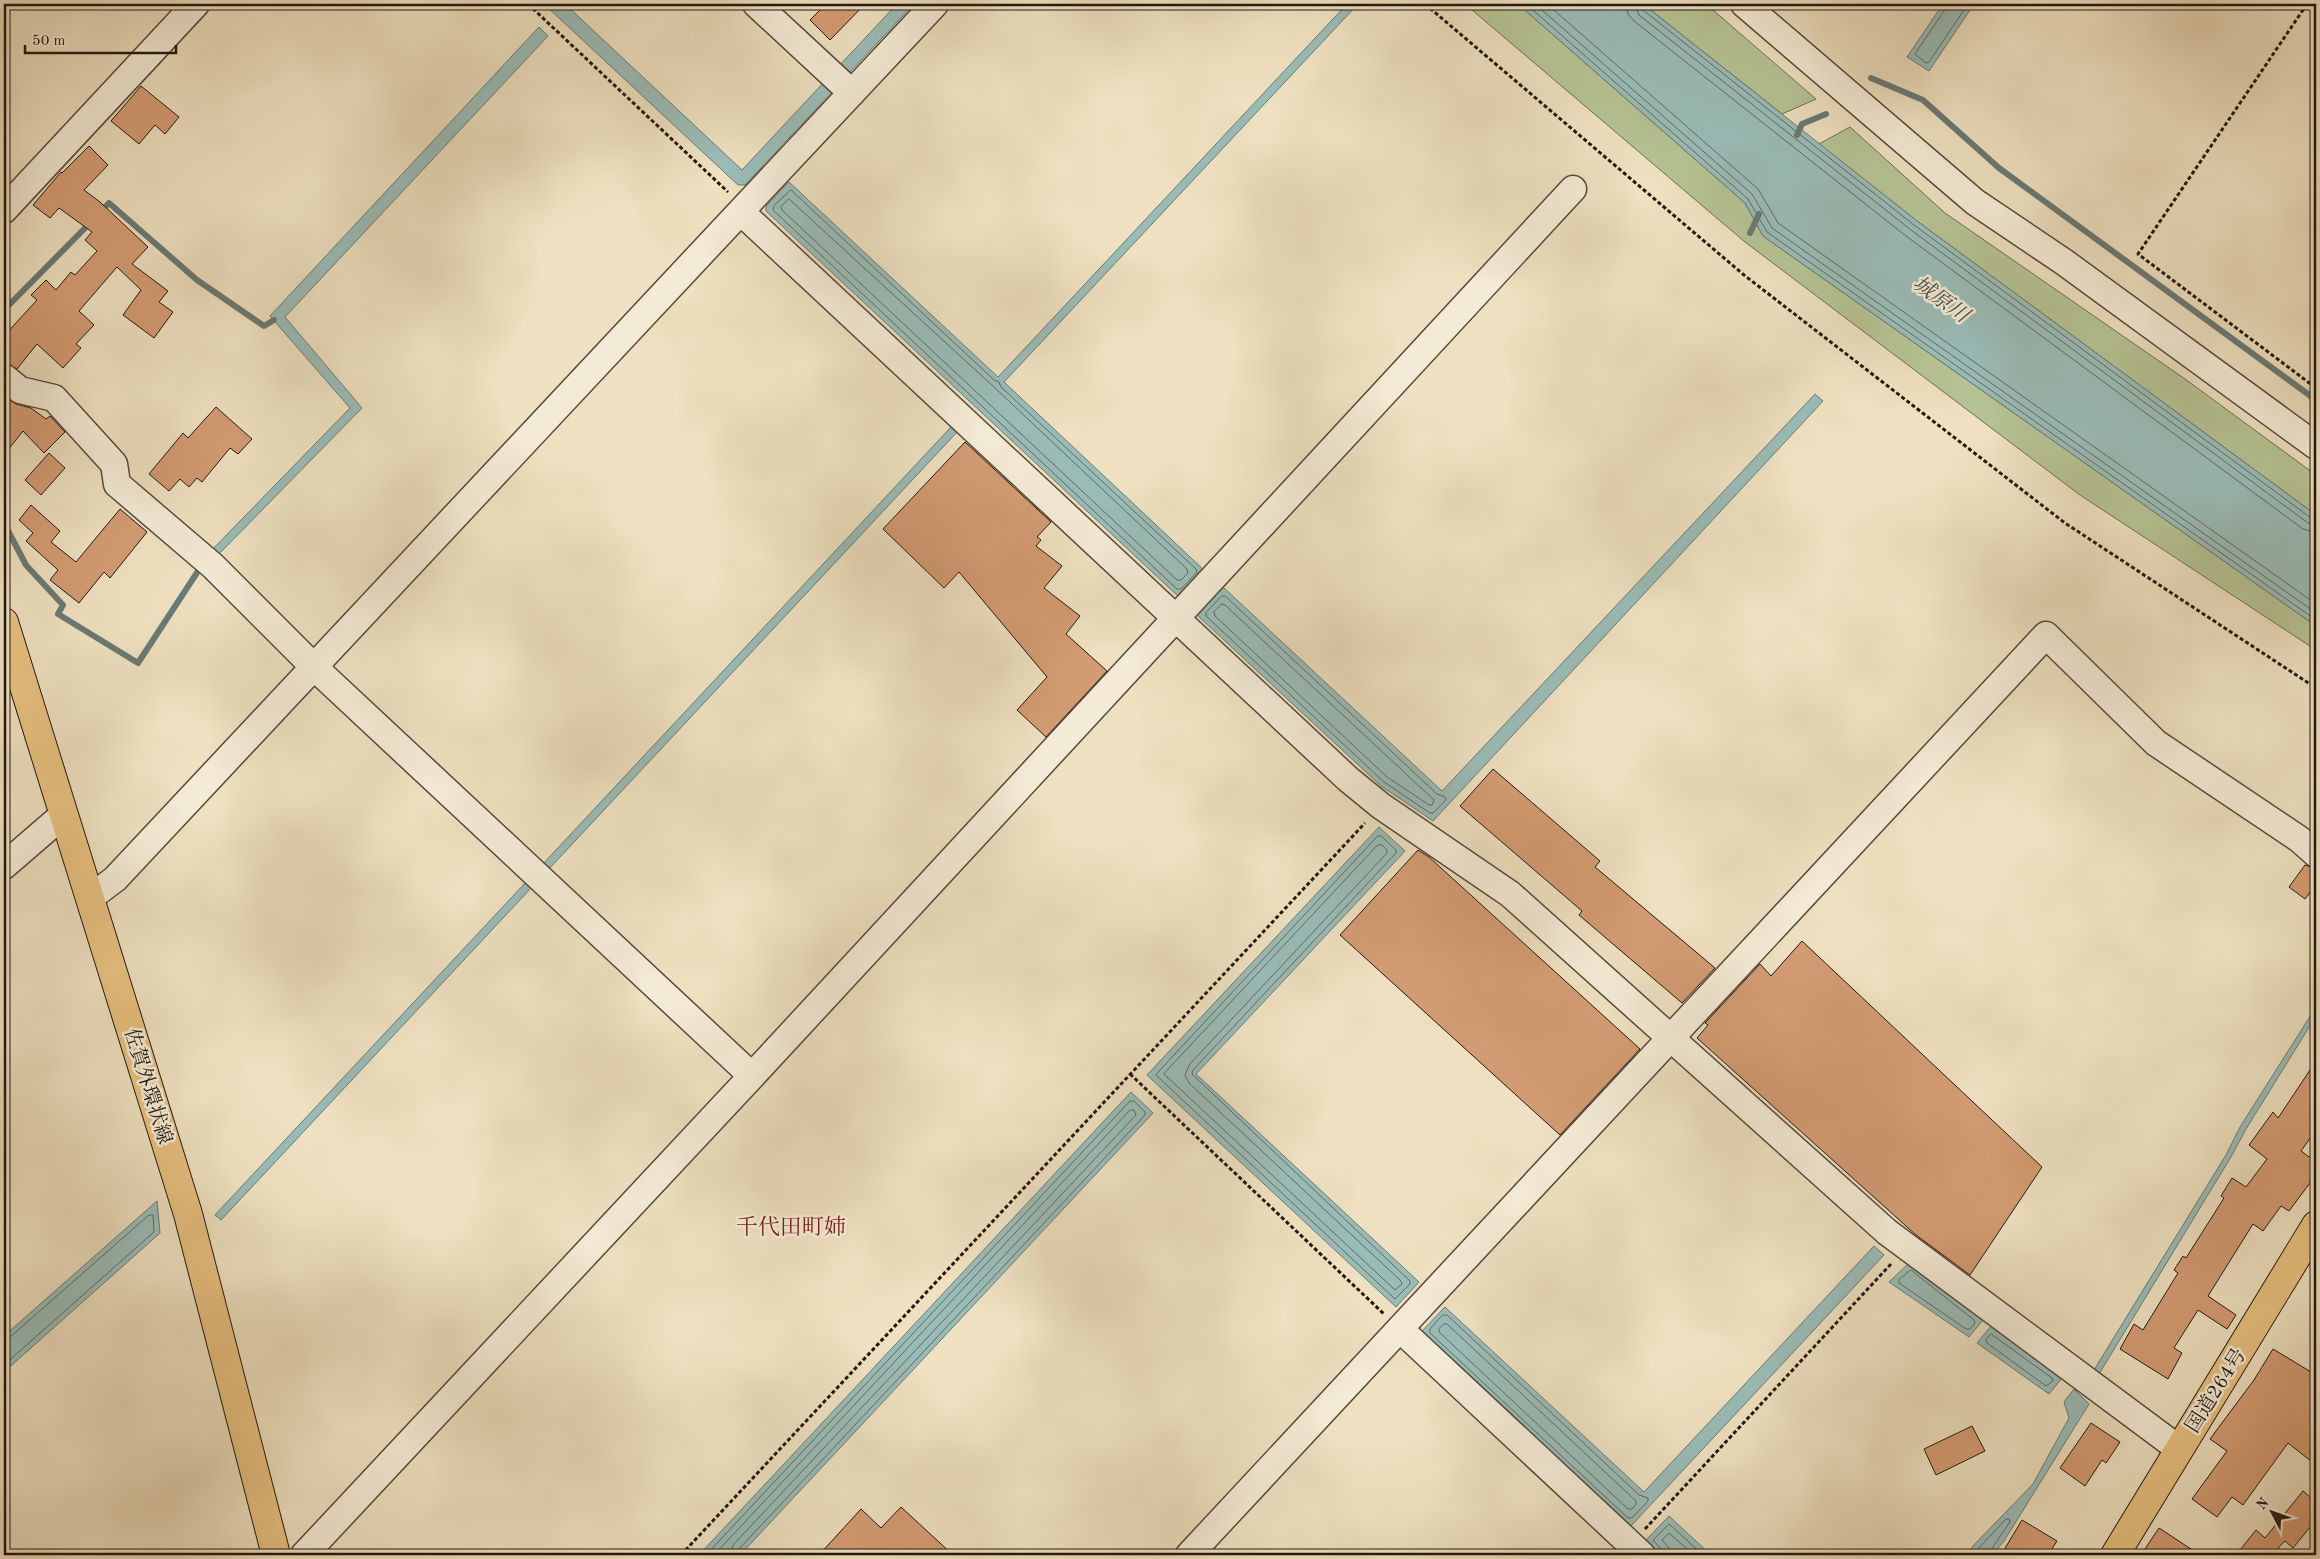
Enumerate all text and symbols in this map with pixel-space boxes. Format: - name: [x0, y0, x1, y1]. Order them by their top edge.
- scale bar: [25, 22, 176, 54]
- text: 50 m: [32, 34, 66, 49]
- water label: 城原川: [1908, 272, 1975, 328]
- street label: 佐賀外環状線: [120, 1026, 176, 1147]
- district label: 千代田町姉: [736, 1215, 846, 1239]
- street label: 国道264号: [2181, 1344, 2250, 1437]
- north arrow: [2248, 1486, 2298, 1536]
- text: N: [2254, 1495, 2272, 1513]

